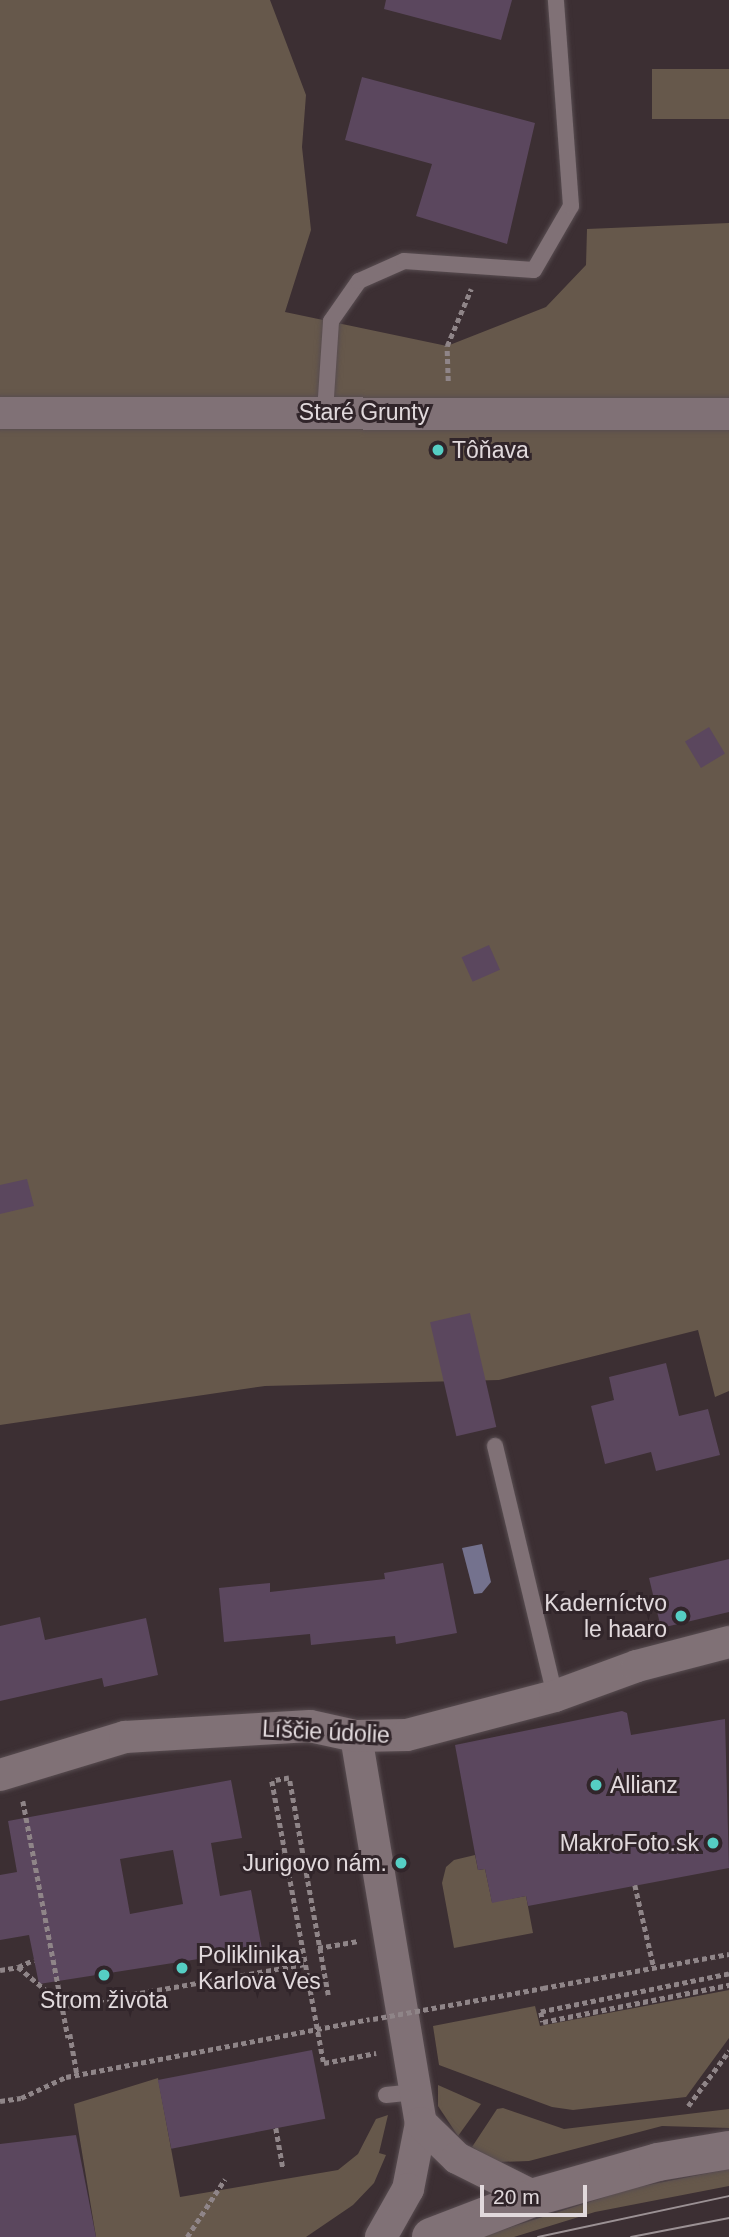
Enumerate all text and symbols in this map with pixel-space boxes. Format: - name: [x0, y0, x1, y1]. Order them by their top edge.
- street label: Staré Grunty: [299, 398, 429, 426]
- place label: Tôňava: [452, 436, 529, 464]
- marker: Tôňava: [430, 442, 446, 458]
- place label: Kaderníctvo le haaro: [544, 1589, 667, 1643]
- marker: Kaderníctvo le haaro: [673, 1608, 689, 1624]
- street label: Líščie údolie: [261, 1715, 391, 1749]
- place label: Allianz: [610, 1771, 678, 1799]
- marker: Allianz: [588, 1777, 604, 1793]
- place label: MakroFoto.sk: [560, 1829, 699, 1857]
- marker: MakroFoto.sk: [705, 1835, 721, 1851]
- place label: Jurigovo nám.: [243, 1849, 387, 1877]
- marker: Jurigovo nám.: [393, 1855, 409, 1871]
- place label: Poliklinika Karlova Ves: [198, 1941, 321, 1995]
- marker: Poliklinika Karlova Ves: [172, 1958, 192, 1978]
- marker: Strom života: [96, 1967, 112, 1983]
- place label: Strom života: [40, 1986, 168, 2014]
- scale bar: [484, 2170, 591, 2214]
- text: 20 m: [493, 2185, 540, 2208]

